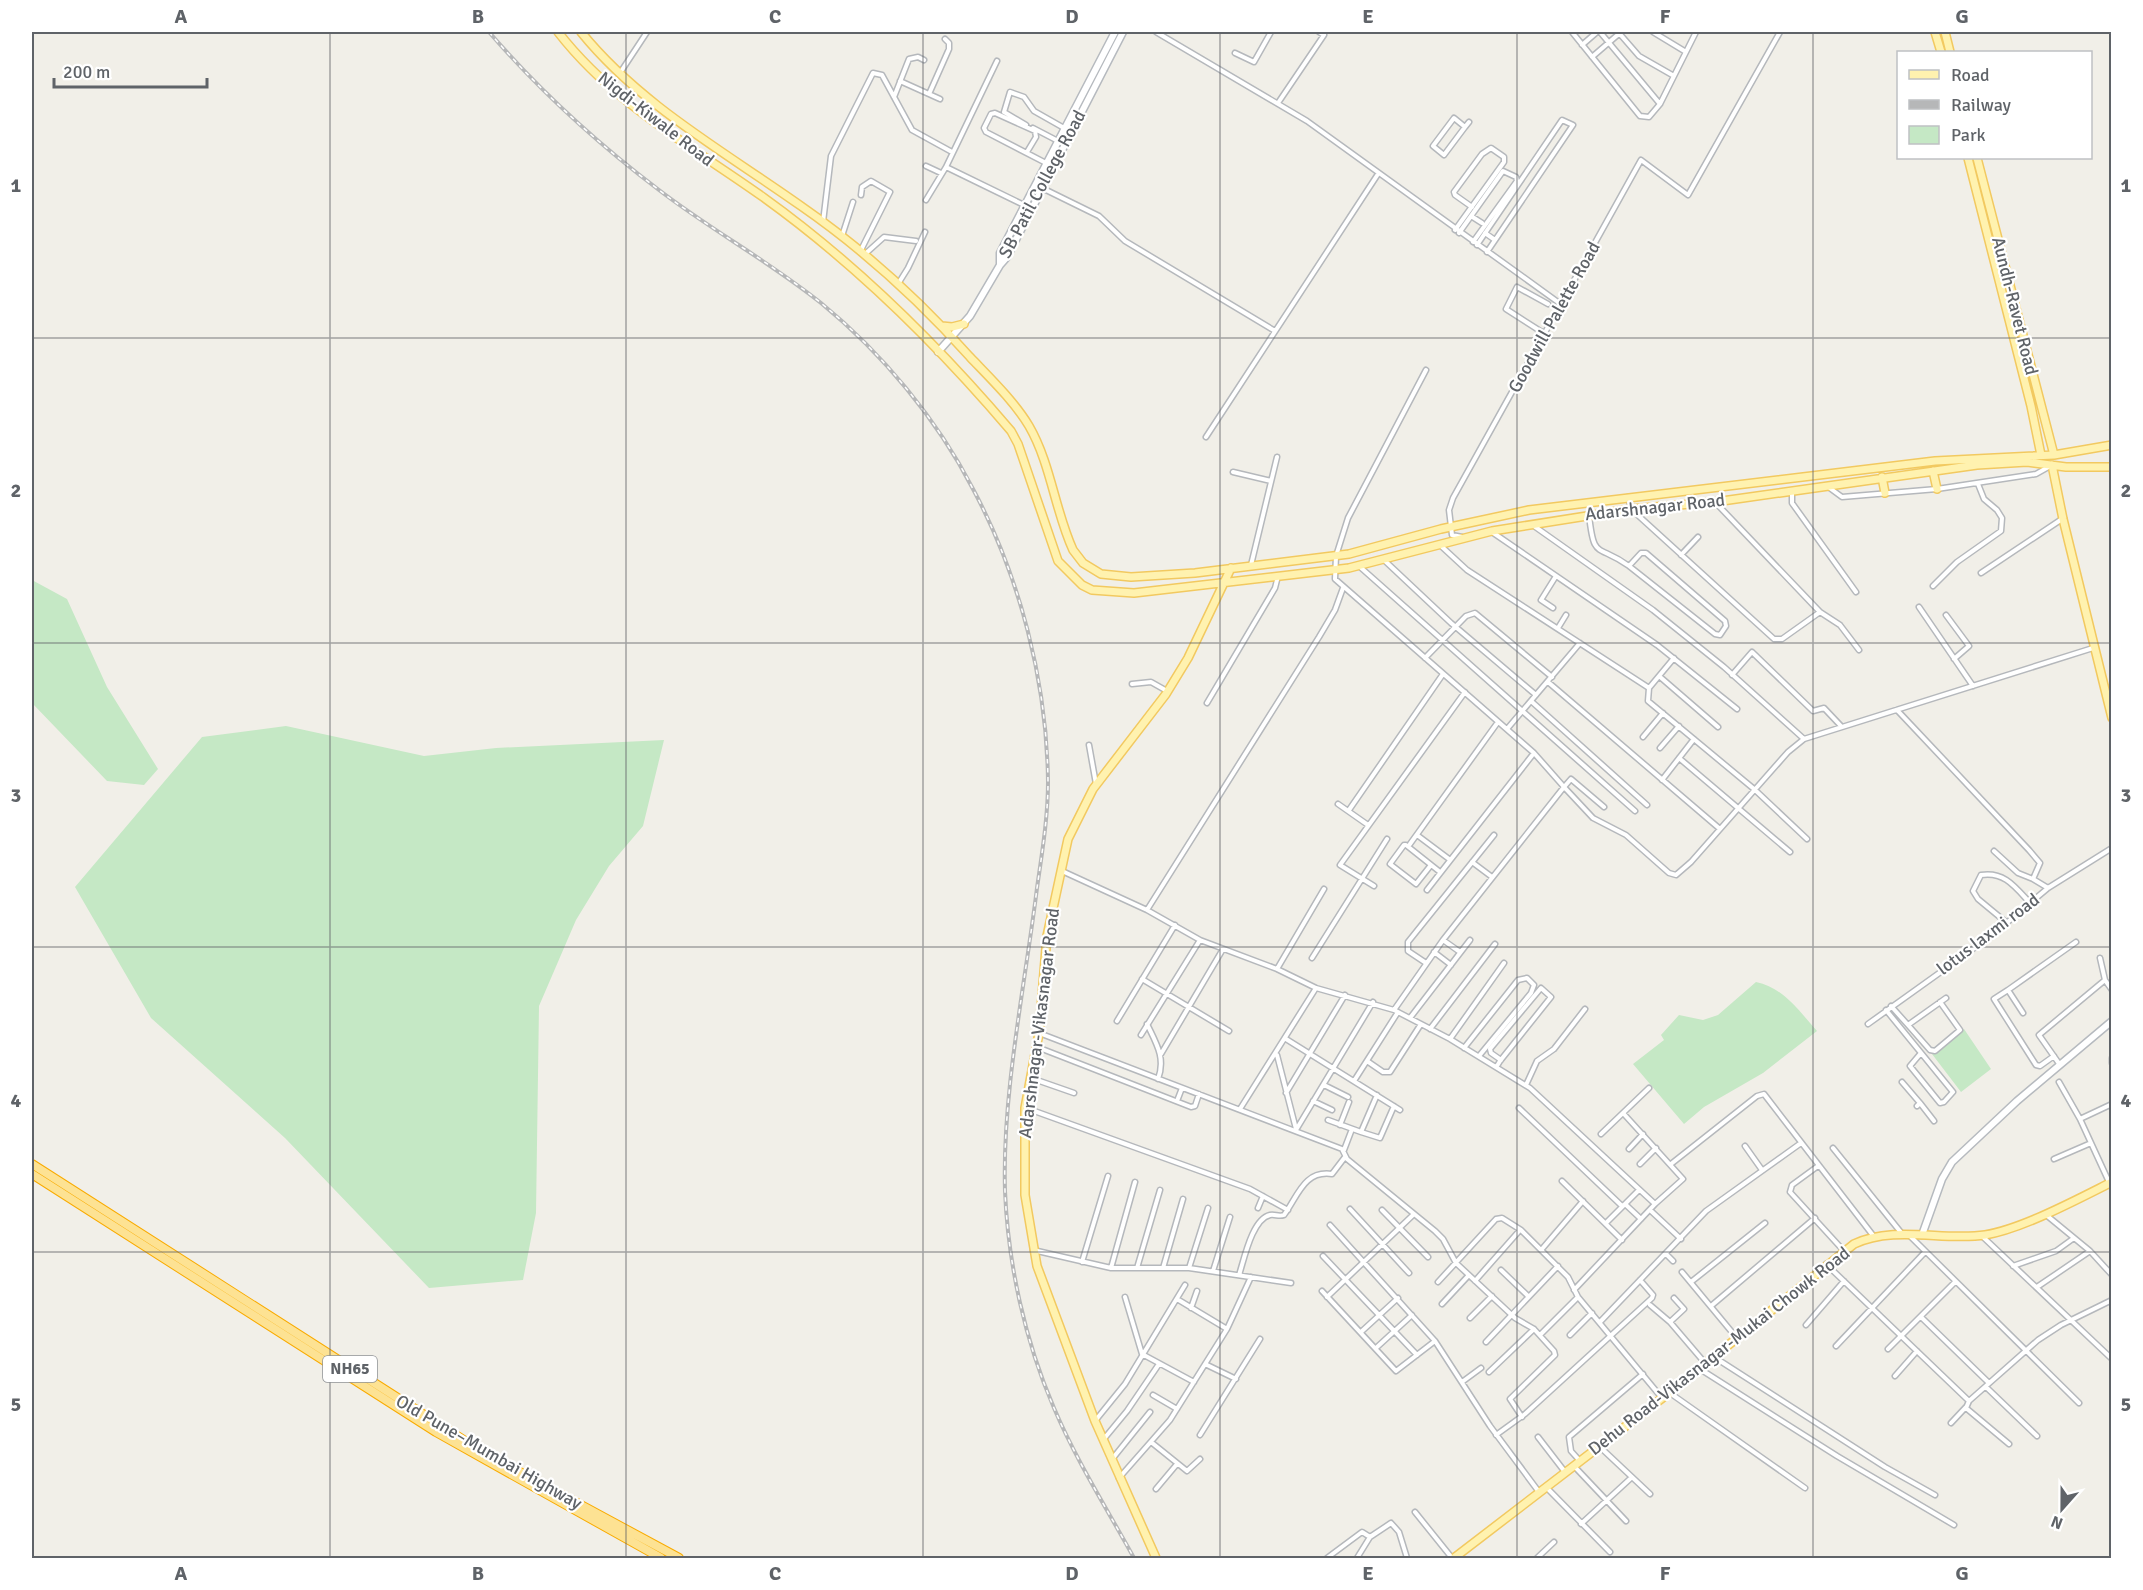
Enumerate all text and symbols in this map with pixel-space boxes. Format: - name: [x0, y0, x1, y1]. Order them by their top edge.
- text: A: [175, 4, 188, 29]
- text: B: [472, 4, 484, 29]
- text: C: [769, 4, 781, 29]
- text: D: [1065, 4, 1079, 29]
- text: E: [1362, 4, 1374, 29]
- text: F: [1660, 4, 1671, 29]
- text: G: [1955, 4, 1969, 29]
- scale bar: [54, 51, 207, 89]
- legend: [1897, 51, 2092, 159]
- text: 200 m: [63, 61, 110, 83]
- text: Road: [1951, 64, 1990, 86]
- street label: Nigdi-Kiwale Road: [594, 67, 718, 171]
- text: Railway: [1951, 94, 2012, 116]
- street label: SB Patil College Road: [994, 106, 1090, 262]
- text: Park: [1951, 124, 1986, 146]
- text: 1: [11, 173, 22, 198]
- text: 1: [2121, 173, 2132, 198]
- street label: Aundh-Ravet Road: [1987, 235, 2043, 377]
- street label: Goodwill Palette Road: [1503, 238, 1605, 396]
- text: 2: [11, 478, 21, 503]
- text: 2: [2121, 478, 2131, 503]
- street label: Adarshnagar Road: [1584, 489, 1726, 525]
- text: 3: [11, 783, 21, 808]
- text: 3: [2121, 783, 2131, 808]
- street label: lotus laxmi road: [1932, 888, 2044, 980]
- street label: Adarshnagar-Vikasnagar Road: [1014, 907, 1064, 1139]
- text: 4: [11, 1088, 22, 1113]
- text: 4: [2121, 1088, 2132, 1113]
- street label: Dehu Road-Vikasnagar-Mukai Chowk Road: [1584, 1242, 1854, 1460]
- road number: NH65: [323, 1356, 377, 1382]
- street label: Old Pune–Mumbai Highway: [392, 1390, 586, 1515]
- text: 5: [11, 1392, 21, 1417]
- text: 5: [2121, 1392, 2131, 1417]
- north arrow: [2032, 1479, 2092, 1539]
- text: N: [2048, 1511, 2066, 1533]
- text: A: [175, 1561, 188, 1586]
- text: B: [472, 1561, 484, 1586]
- text: C: [769, 1561, 781, 1586]
- text: D: [1065, 1561, 1079, 1586]
- text: E: [1362, 1561, 1374, 1586]
- text: F: [1660, 1561, 1671, 1586]
- text: G: [1955, 1561, 1969, 1586]

